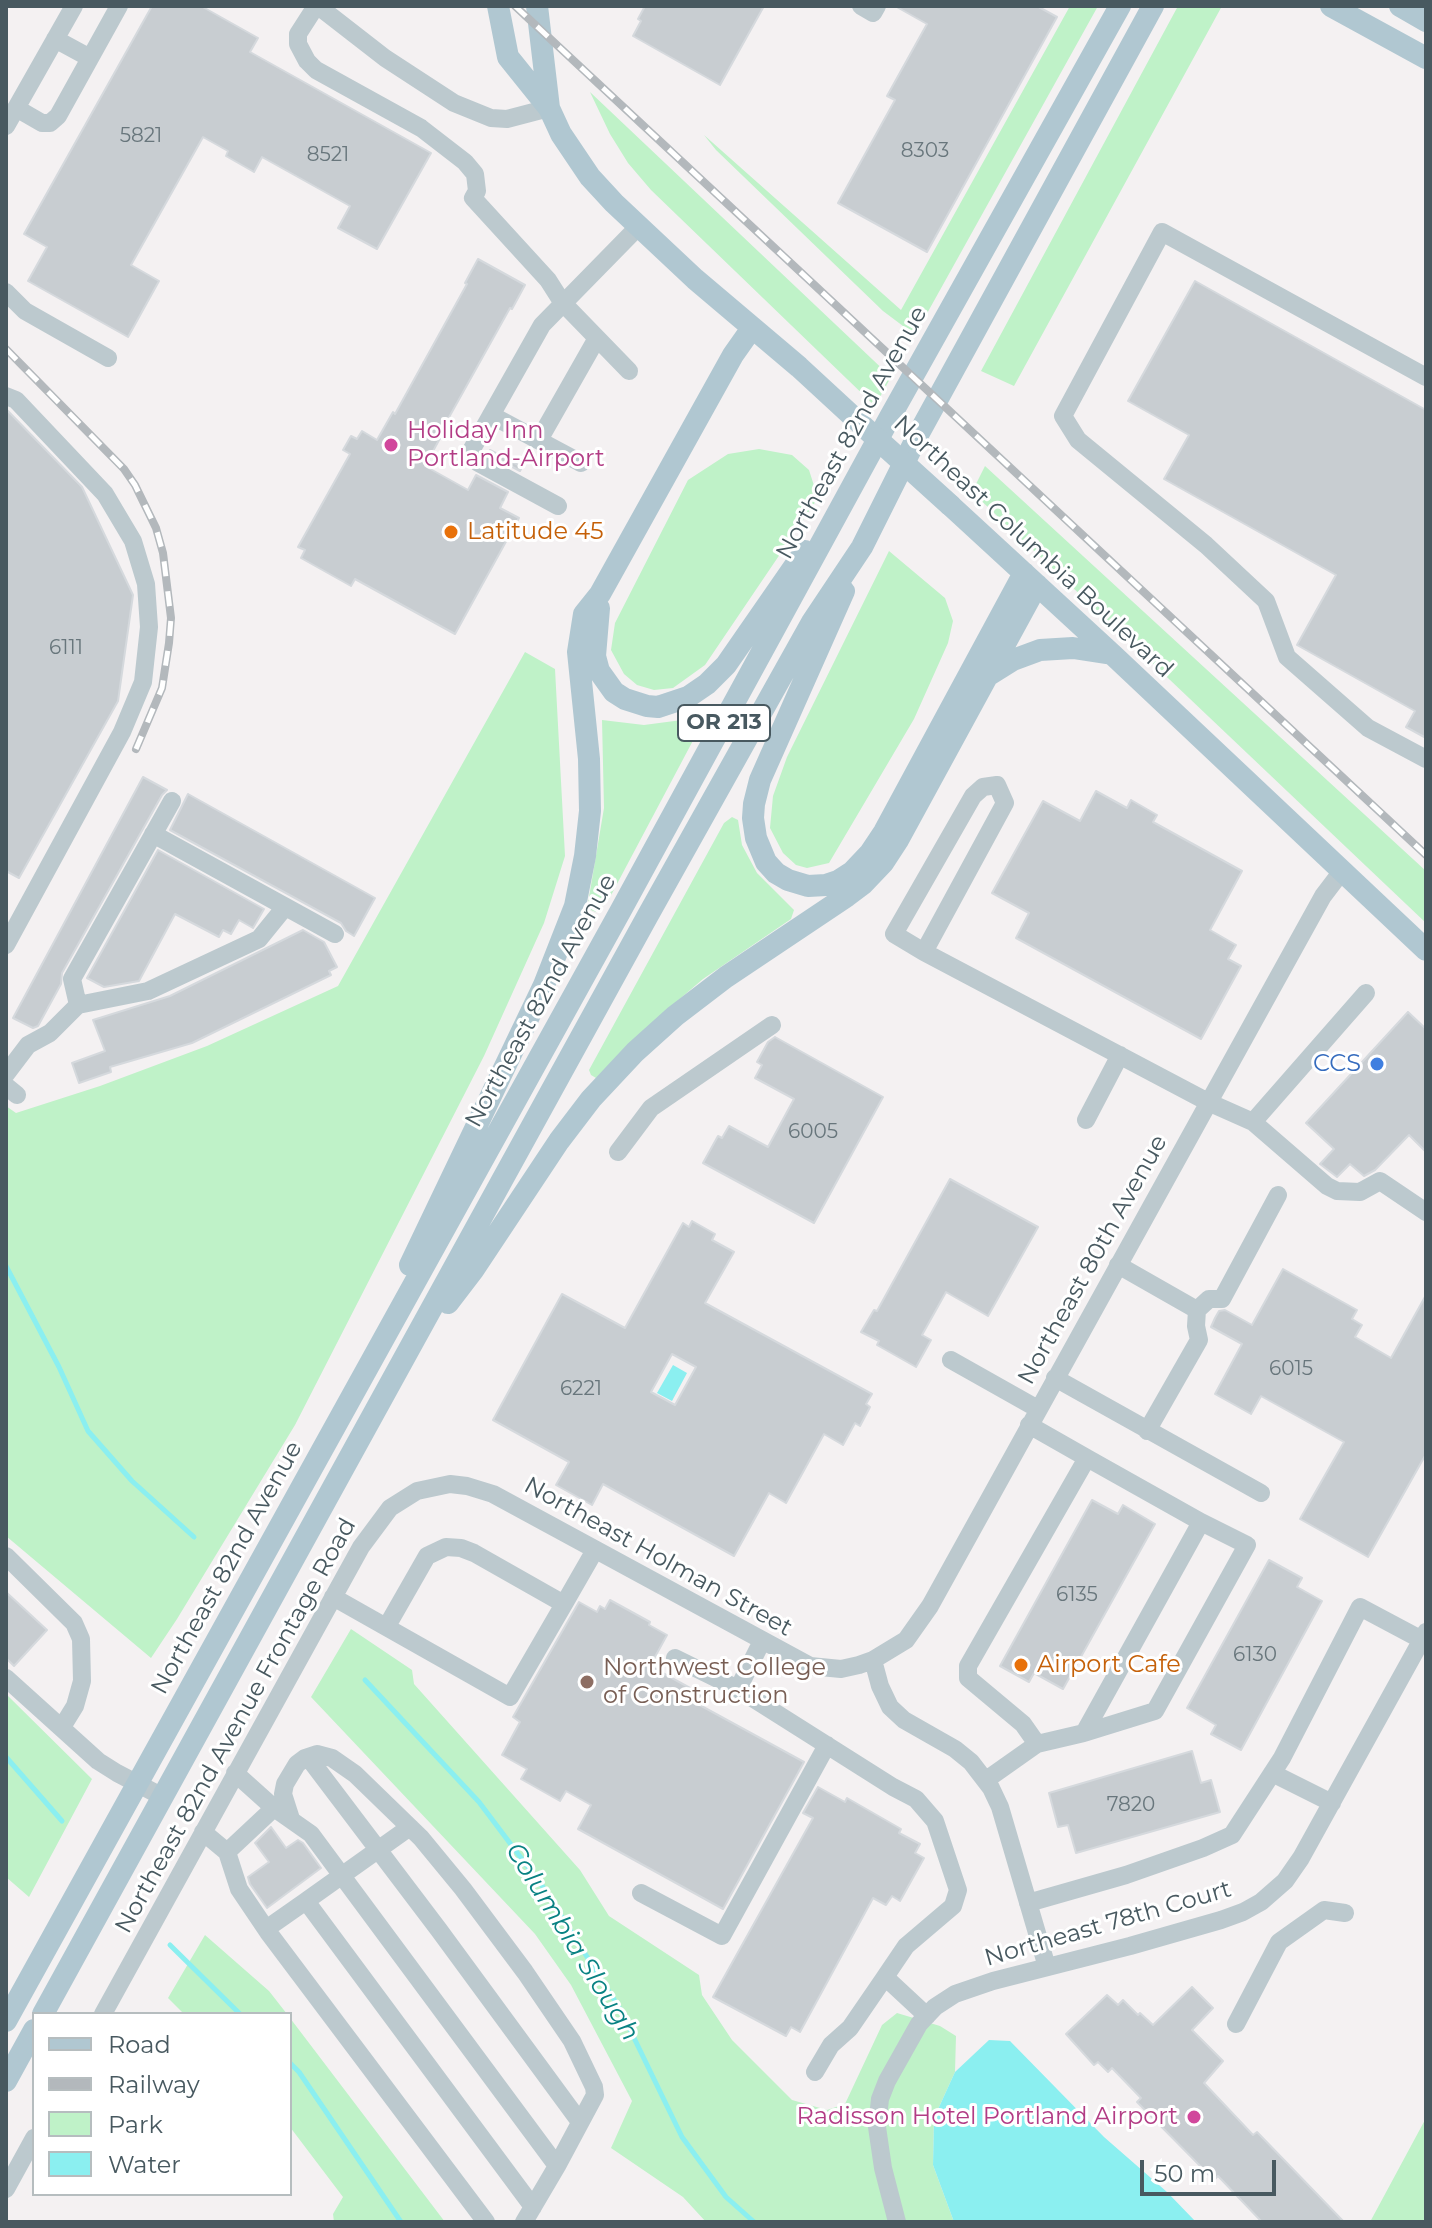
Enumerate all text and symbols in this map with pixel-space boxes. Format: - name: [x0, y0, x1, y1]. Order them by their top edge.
- house number: 5821: [120, 124, 162, 148]
- house number: 8303: [901, 139, 949, 163]
- house number: 8521: [307, 143, 349, 167]
- street label: Northeast 82nd Avenue: [770, 301, 934, 565]
- street label: Northeast Columbia Boulevard: [887, 410, 1179, 684]
- place label: Holiday Inn Portland-Airport: [407, 417, 605, 473]
- marker: Holiday Inn Portland-Airport: [382, 436, 400, 454]
- place label: Latitude 45: [467, 518, 604, 546]
- marker: Latitude 45: [442, 523, 460, 541]
- house number: 6111: [49, 636, 83, 660]
- road number: OR 213: [678, 705, 770, 741]
- street label: Northeast 82nd Avenue: [459, 869, 623, 1133]
- place label: CCS: [1313, 1050, 1361, 1078]
- marker: CCS: [1368, 1055, 1386, 1073]
- house number: 6005: [788, 1120, 838, 1144]
- street label: Northeast 80th Avenue: [1012, 1130, 1174, 1390]
- house number: 6015: [1269, 1357, 1313, 1381]
- house number: 6221: [560, 1377, 602, 1401]
- street label: Northeast 82nd Avenue: [145, 1436, 309, 1700]
- street label: Northeast Holman Street: [519, 1471, 797, 1643]
- street label: Northeast 82nd Avenue Frontage Road: [109, 1513, 363, 1939]
- house number: 6135: [1056, 1583, 1098, 1607]
- house number: 6130: [1233, 1643, 1277, 1667]
- place label: Airport Cafe: [1037, 1651, 1181, 1679]
- place label: Northwest College of Construction: [603, 1654, 826, 1710]
- marker: Airport Cafe: [1012, 1656, 1030, 1674]
- marker: Northwest College of Construction: [578, 1673, 596, 1691]
- house number: 7820: [1107, 1793, 1155, 1817]
- water label: Columbia Slough: [498, 1837, 646, 2047]
- street label: Northeast 78th Court: [981, 1875, 1235, 1973]
- legend: [32, 2012, 292, 2196]
- text: Road: [108, 2030, 171, 2059]
- text: Railway: [108, 2070, 200, 2099]
- place label: Radisson Hotel Portland Airport: [797, 2103, 1178, 2131]
- marker: Radisson Hotel Portland Airport: [1185, 2108, 1203, 2126]
- text: Park: [108, 2110, 163, 2139]
- scale bar: [1144, 2144, 1280, 2194]
- text: Water: [108, 2150, 181, 2179]
- text: 50 m: [1154, 2159, 1215, 2188]

